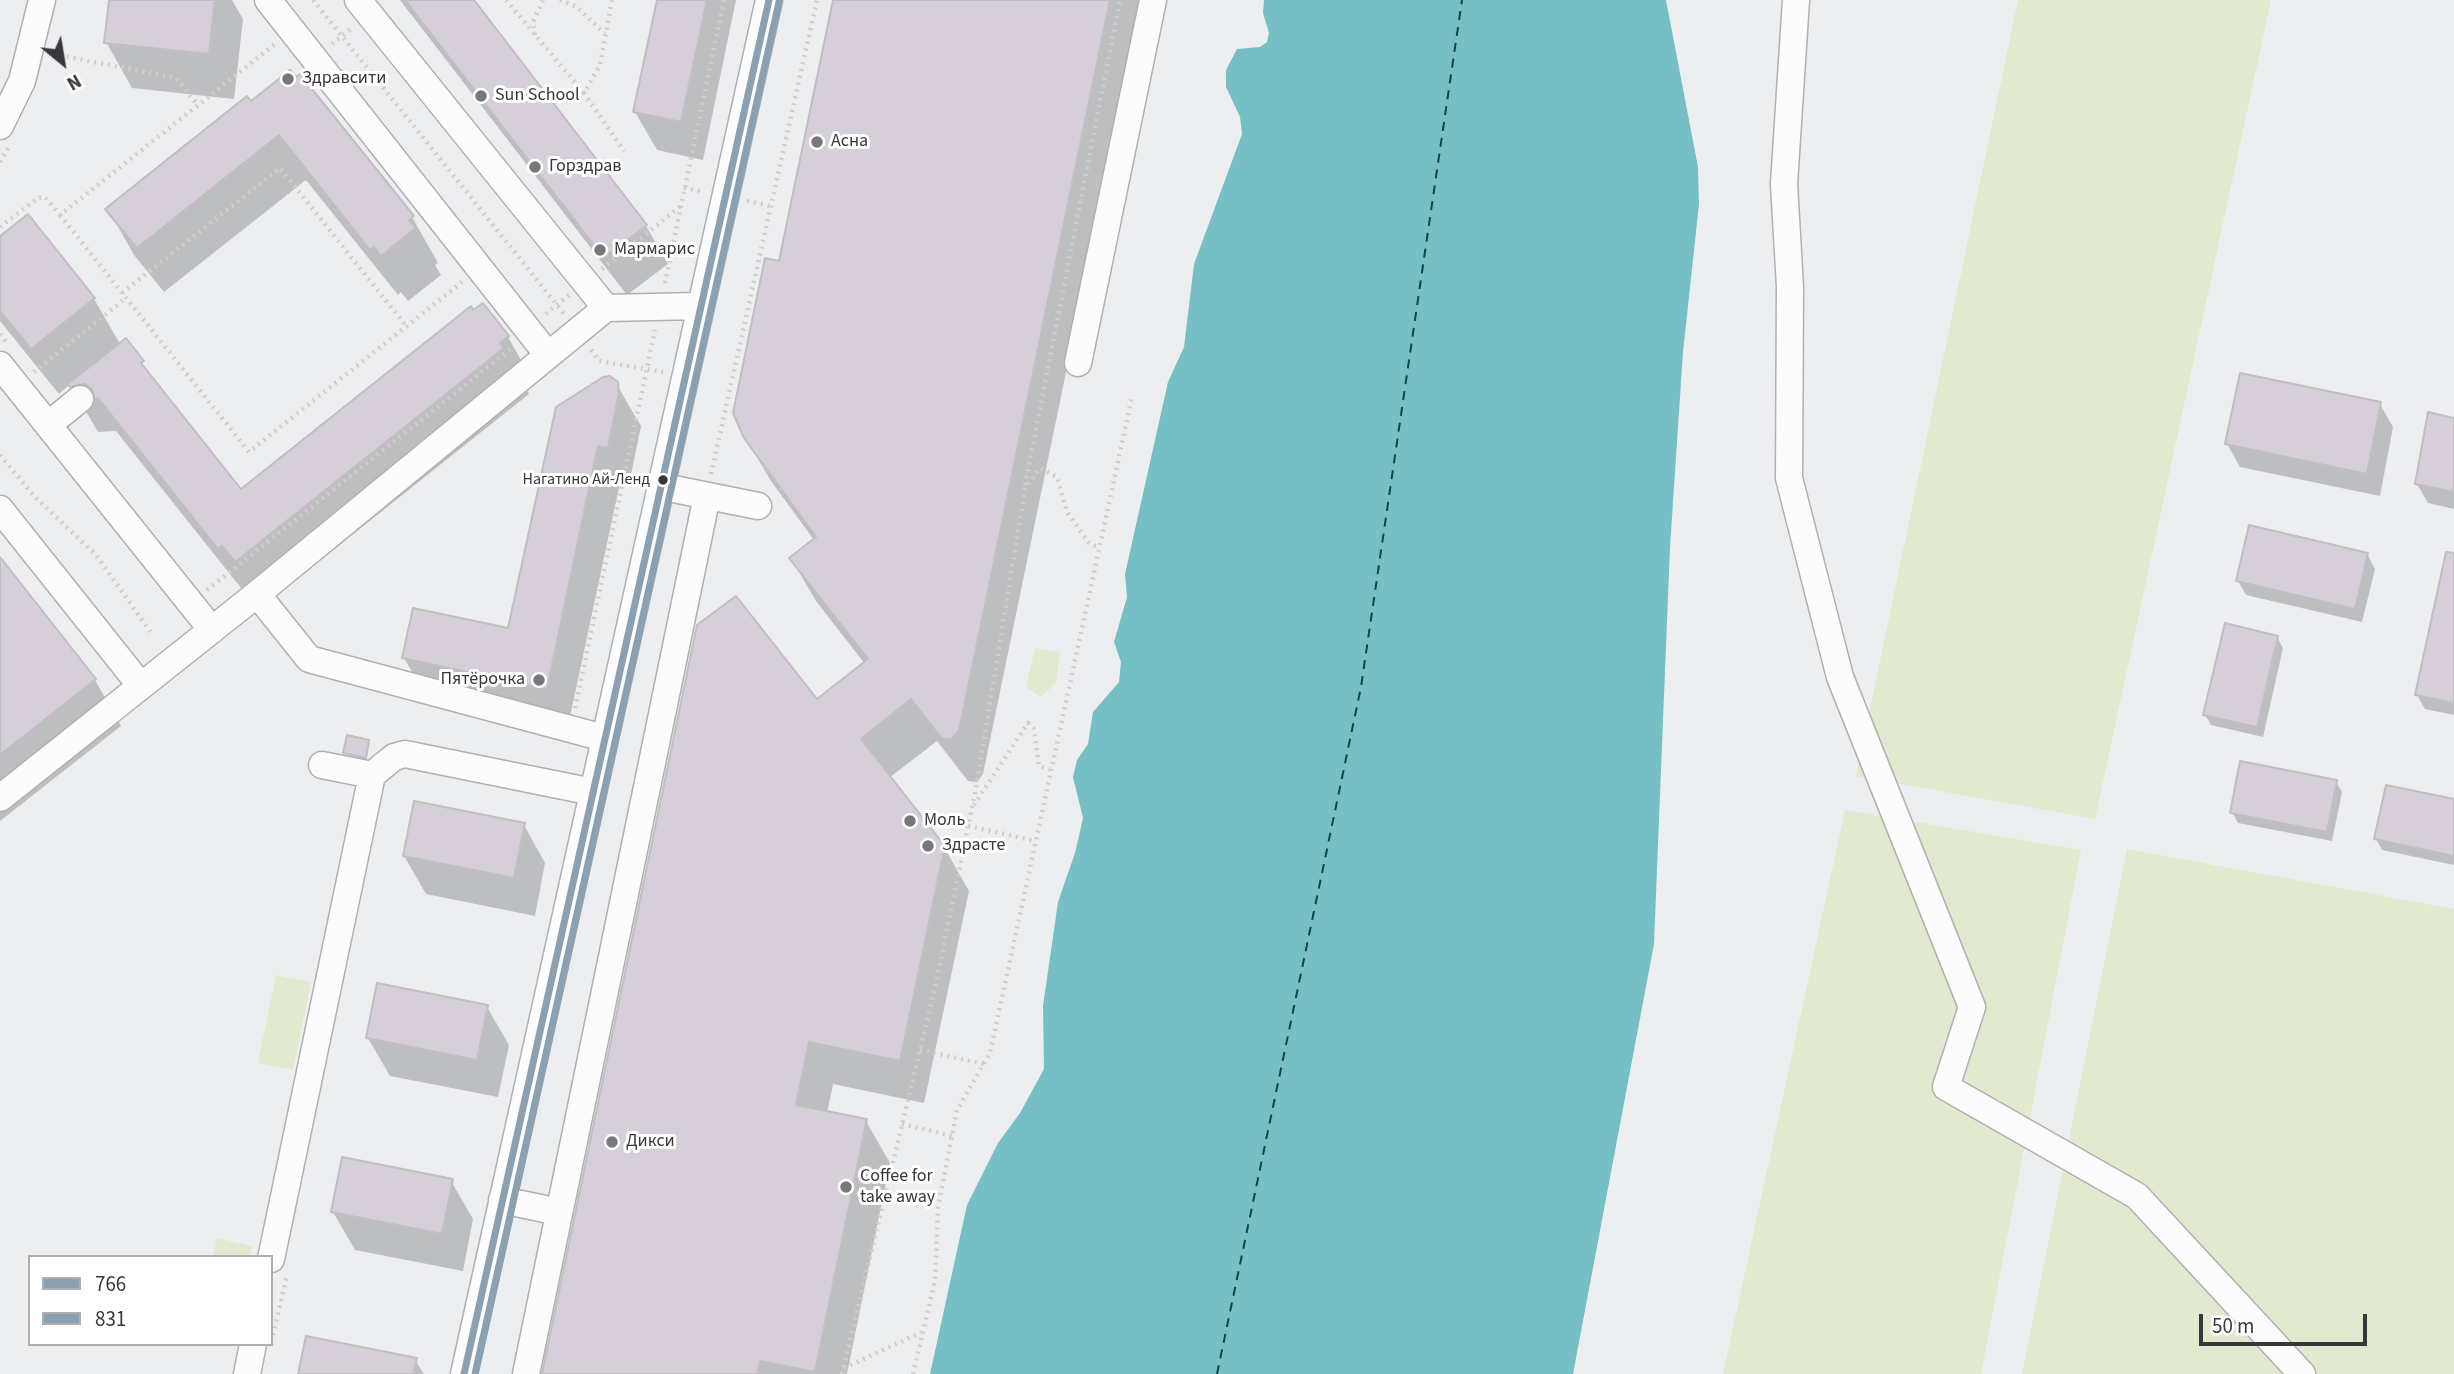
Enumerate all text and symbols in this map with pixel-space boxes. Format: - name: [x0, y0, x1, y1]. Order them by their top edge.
- north arrow: [28, 28, 98, 98]
- text: N: [62, 67, 86, 96]
- place label: Здравсити: [302, 68, 386, 90]
- marker: Здравсити: [280, 71, 296, 87]
- place label: Sun School: [495, 85, 580, 107]
- marker: Sun School: [473, 88, 489, 104]
- place label: Асна: [831, 131, 868, 153]
- marker: Асна: [809, 134, 825, 150]
- place label: Горздрав: [549, 156, 621, 178]
- marker: Горздрав: [527, 159, 543, 175]
- place label: Мармарис: [614, 239, 695, 261]
- marker: Мармарис: [592, 242, 608, 258]
- place label: Нагатино Ай-Ленд: [523, 470, 650, 490]
- marker: Нагатино Ай-Ленд: [656, 473, 670, 487]
- place label: Пятёрочка: [440, 669, 525, 691]
- marker: Пятёрочка: [531, 672, 547, 688]
- place label: Моль: [924, 810, 965, 832]
- marker: Моль: [902, 813, 918, 829]
- place label: Здрасте: [942, 835, 1005, 857]
- marker: Здрасте: [920, 838, 936, 854]
- place label: Дикси: [626, 1131, 675, 1153]
- marker: Дикси: [604, 1134, 620, 1150]
- place label: Coffee for take away: [860, 1166, 935, 1208]
- marker: Coffee for take away: [838, 1179, 854, 1195]
- legend: [28, 1255, 273, 1346]
- text: 766: [95, 1269, 126, 1299]
- scale bar: [2202, 1300, 2370, 1344]
- text: 831: [95, 1304, 126, 1334]
- text: 50 m: [2212, 1311, 2254, 1341]

